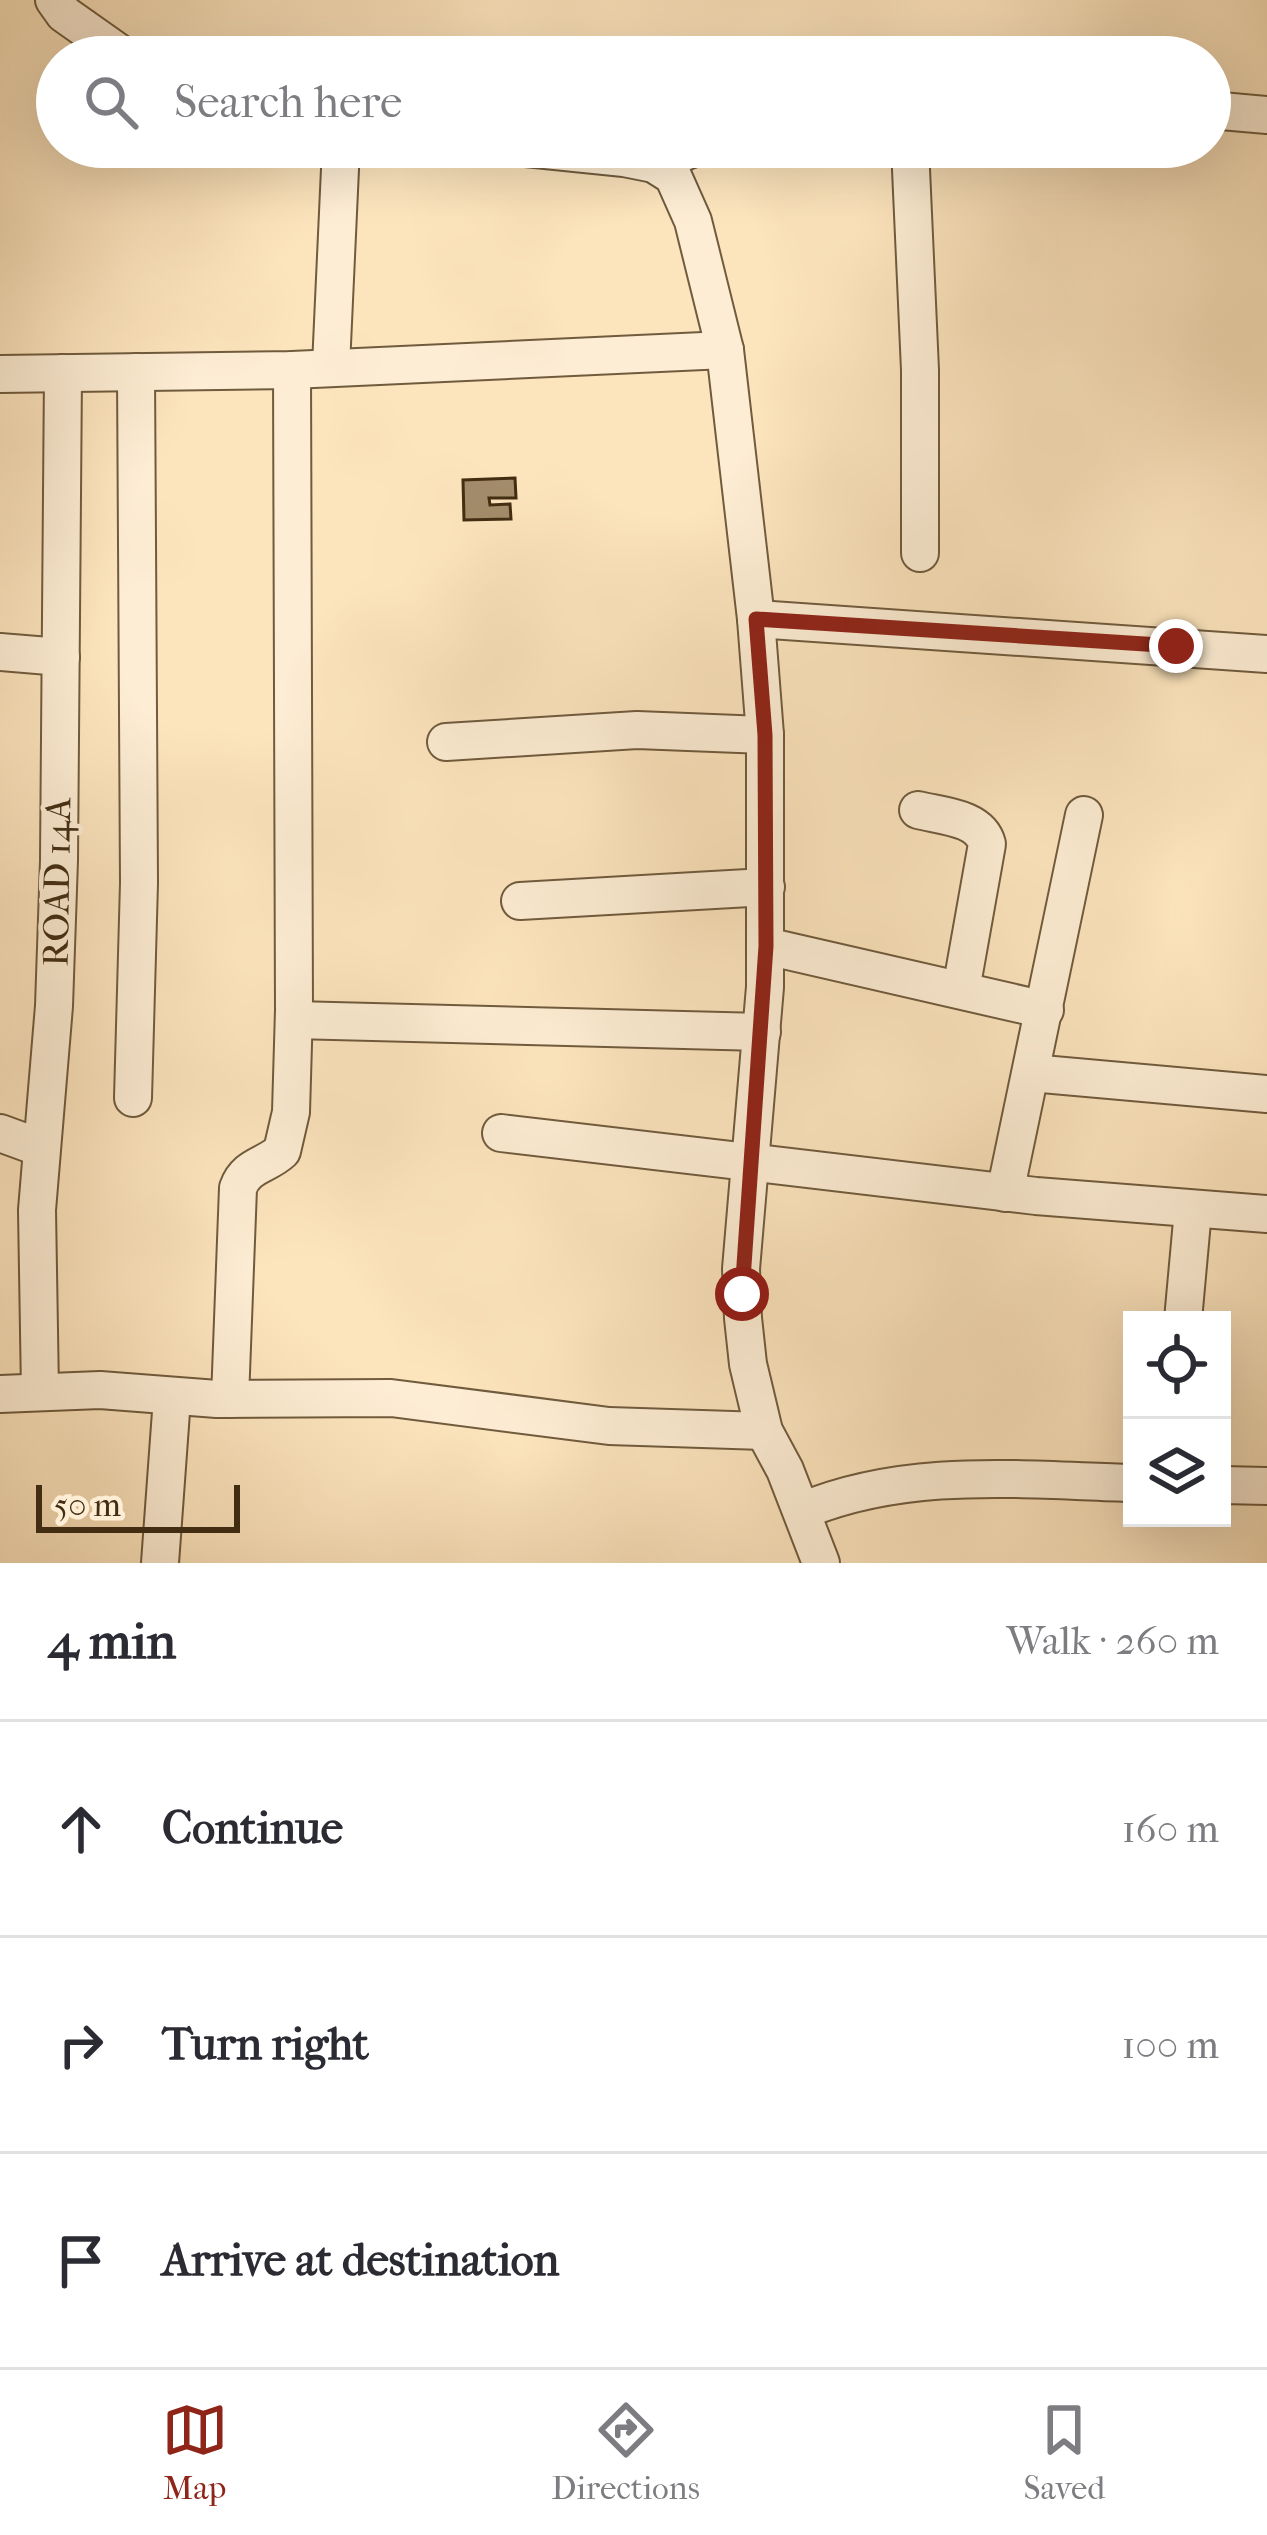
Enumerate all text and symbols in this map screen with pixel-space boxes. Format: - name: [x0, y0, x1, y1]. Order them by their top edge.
- search box: [36, 36, 1231, 168]
- icon: search: [78, 69, 144, 135]
- text: Search here: [174, 76, 402, 129]
- route end: [1149, 619, 1203, 673]
- street label: ROAD 14A: [35, 797, 79, 967]
- route start: [715, 1267, 769, 1321]
- map controls: [1123, 1311, 1231, 1527]
- button: locate: [1123, 1311, 1231, 1419]
- button: layers: [1123, 1419, 1231, 1527]
- scale bar: [36, 1479, 240, 1532]
- text: 50 m: [54, 1486, 121, 1525]
- text: 4 min: [48, 1611, 176, 1671]
- text: Walk · 260 m: [1006, 1618, 1219, 1664]
- icon: ahead: [48, 1796, 114, 1862]
- text: Continue: [162, 1802, 343, 1855]
- text: 160 m: [1122, 1806, 1219, 1852]
- icon: right: [48, 2012, 114, 2078]
- text: Turn right: [162, 2018, 369, 2071]
- text: 100 m: [1121, 2022, 1219, 2068]
- icon: arrive: [48, 2228, 114, 2294]
- text: Arrive at destination: [162, 2234, 559, 2287]
- tab: Map: [162, 2397, 228, 2508]
- tab: Directions: [551, 2397, 700, 2508]
- tab: Saved: [1023, 2397, 1105, 2508]

